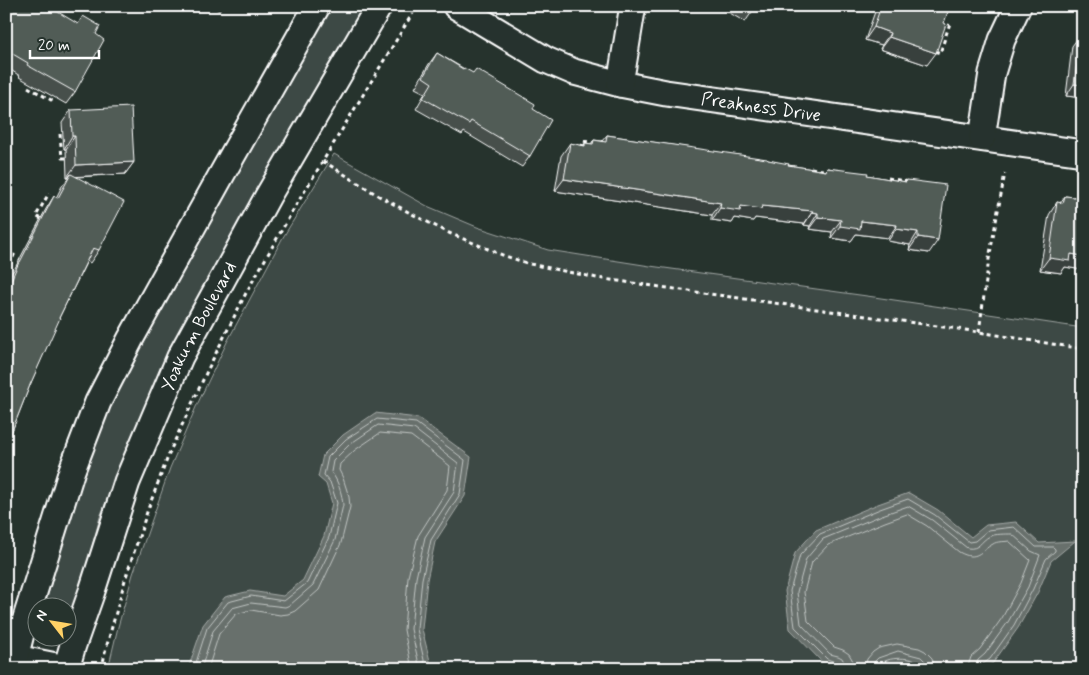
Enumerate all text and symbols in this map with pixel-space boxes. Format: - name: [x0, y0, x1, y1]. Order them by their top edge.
- scale bar: [30, 28, 99, 60]
- text: 20 m: [38, 36, 70, 56]
- street label: Preakness Drive: [700, 87, 823, 128]
- street label: Yoakum Boulevard: [156, 258, 243, 395]
- north arrow: [28, 598, 78, 648]
- text: N: [32, 607, 52, 624]

